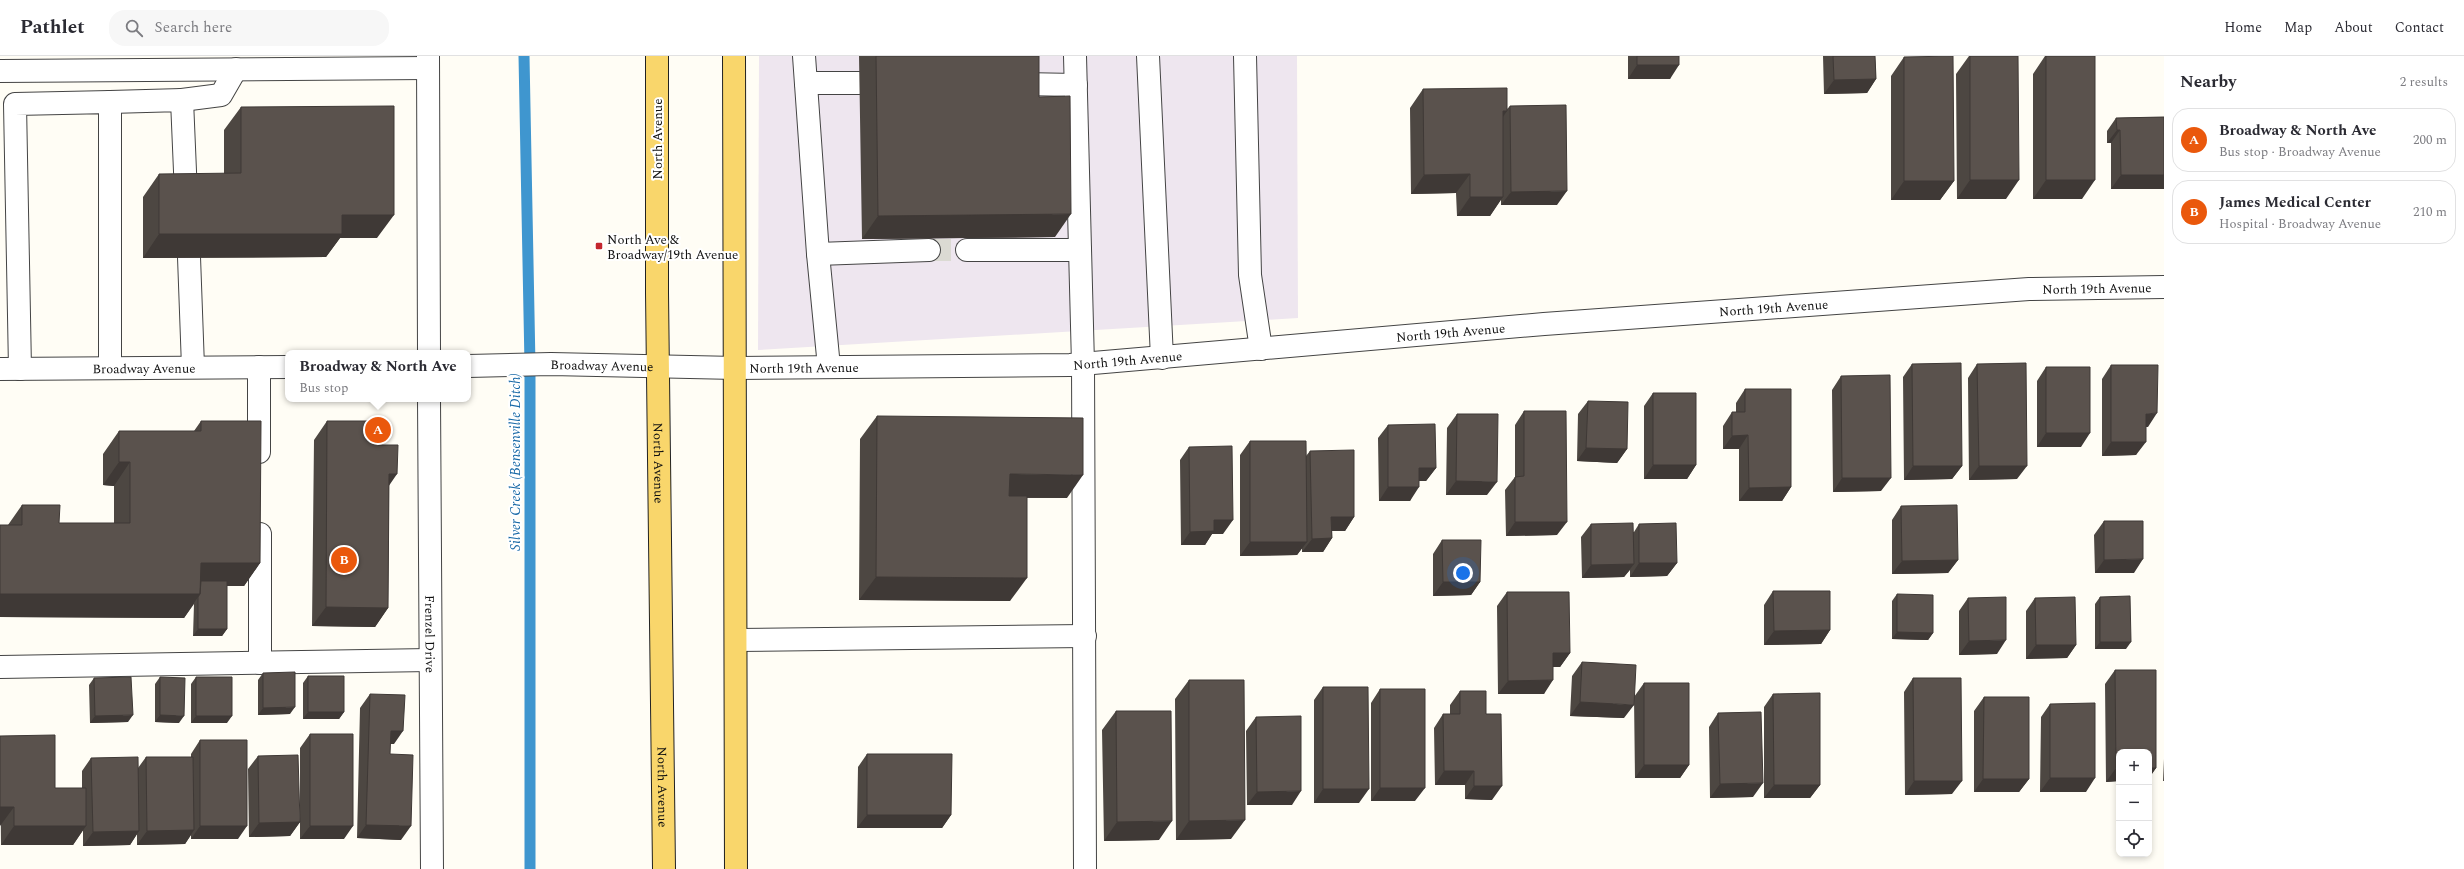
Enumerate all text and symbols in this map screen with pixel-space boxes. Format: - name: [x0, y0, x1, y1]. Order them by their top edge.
- search box: [109, 10, 389, 46]
- text: Pathlet: [20, 13, 85, 42]
- text: Search here: [155, 16, 232, 39]
- icon: search: [123, 17, 145, 39]
- text: Home: [2224, 17, 2262, 38]
- text: Map: [2284, 17, 2312, 38]
- text: About: [2334, 17, 2373, 38]
- text: Contact: [2395, 17, 2444, 38]
- text: Nearby: [2180, 69, 2236, 95]
- text: 2 results: [2400, 72, 2448, 92]
- street label: North Avenue: [648, 99, 668, 179]
- text: Broadway & North Ave: [2219, 119, 2377, 142]
- text: A: [2189, 130, 2199, 150]
- text: 200 m: [2413, 130, 2447, 150]
- text: Bus stop · Broadway Avenue: [2219, 142, 2381, 162]
- text: James Medical Center: [2219, 191, 2371, 214]
- text: B: [2189, 202, 2199, 222]
- text: 210 m: [2413, 202, 2447, 222]
- text: Hospital · Broadway Avenue: [2219, 214, 2381, 234]
- place label: North Ave & Broadway/19th Avenue: [607, 230, 738, 265]
- marker: North Ave & Broadway/19th Avenue: [594, 241, 604, 251]
- street label: North 19th Avenue: [2042, 278, 2152, 300]
- street label: North 19th Avenue: [1718, 295, 1829, 322]
- street label: North 19th Avenue: [1395, 318, 1506, 348]
- street label: North 19th Avenue: [1072, 346, 1183, 376]
- popup: [285, 350, 471, 402]
- text: Broadway & North Ave: [299, 355, 457, 378]
- street label: Broadway Avenue: [550, 355, 654, 377]
- street label: North 19th Avenue: [749, 358, 859, 379]
- street label: Broadway Avenue: [92, 359, 196, 379]
- water label: Silver Creek (Bensenville Ditch): [505, 373, 526, 551]
- text: Bus stop: [299, 378, 348, 398]
- pin: A: [365, 415, 391, 445]
- street label: North Avenue: [648, 422, 669, 504]
- pin: B: [331, 545, 357, 575]
- your location: [1453, 563, 1473, 583]
- street label: Frenzel Drive: [419, 595, 440, 673]
- street label: North Avenue: [652, 746, 672, 828]
- map controls: [2116, 749, 2152, 857]
- button: +: [2116, 749, 2152, 785]
- button: −: [2116, 785, 2152, 821]
- button: locate: [2116, 821, 2152, 857]

